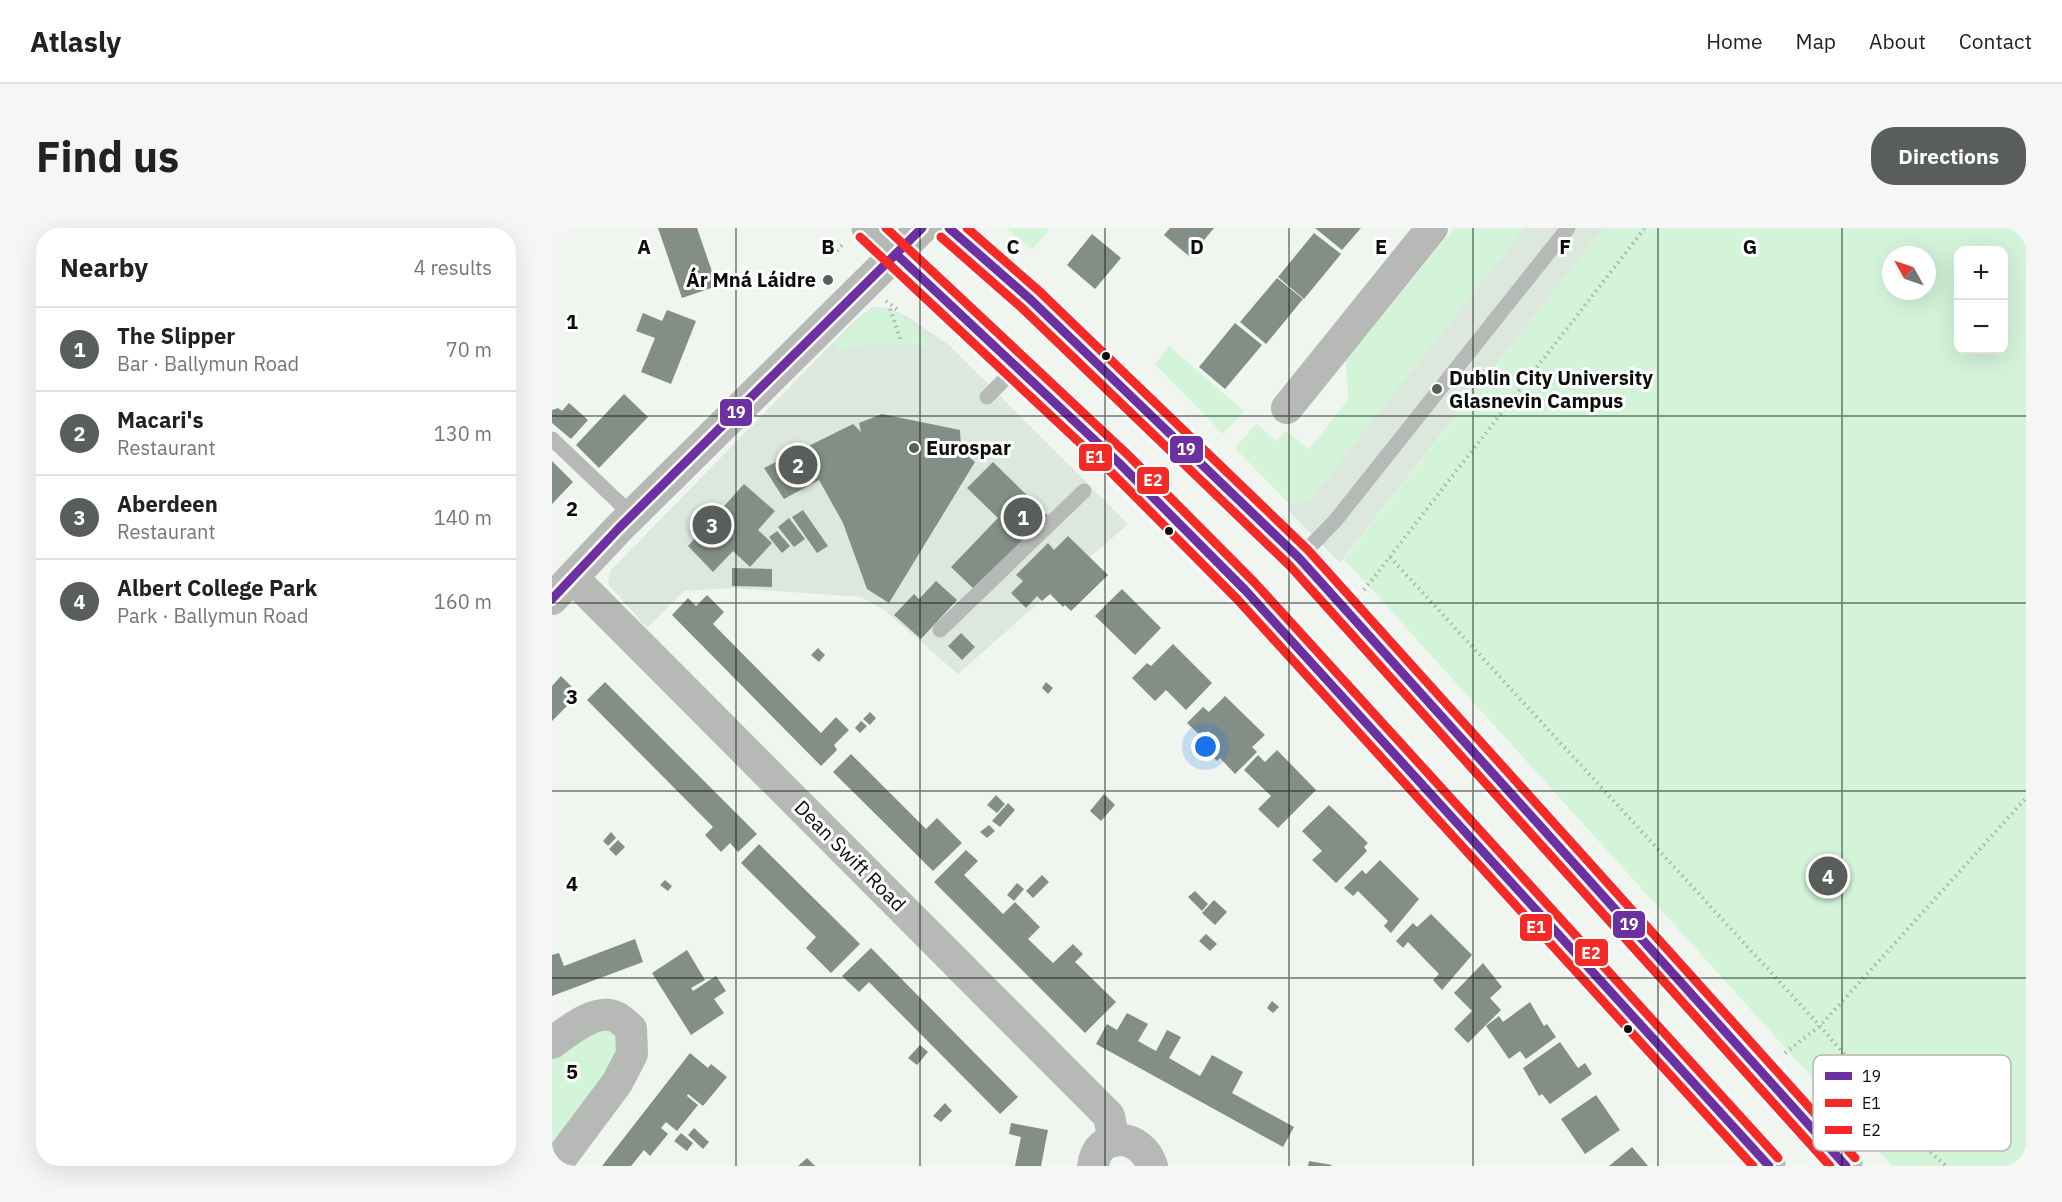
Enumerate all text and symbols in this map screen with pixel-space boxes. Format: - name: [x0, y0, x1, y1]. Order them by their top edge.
- text: Atlasly: [30, 23, 121, 60]
- text: Home: [1706, 27, 1763, 55]
- text: Map: [1796, 27, 1836, 55]
- text: About: [1869, 27, 1926, 55]
- text: Contact: [1959, 27, 2032, 55]
- button: Directions: [1871, 127, 2026, 185]
- text: Find us: [36, 129, 179, 184]
- text: A: [637, 233, 651, 260]
- text: B: [821, 233, 835, 260]
- text: C: [1006, 233, 1020, 260]
- text: D: [1190, 233, 1204, 260]
- text: E: [1375, 233, 1387, 260]
- text: F: [1559, 233, 1571, 260]
- text: G: [1743, 233, 1757, 260]
- north arrow: [1882, 246, 1936, 300]
- map controls: [1954, 246, 2008, 354]
- button: +: [1954, 246, 2008, 300]
- text: Nearby: [60, 250, 148, 284]
- text: 4 results: [414, 254, 492, 281]
- place label: Ár Mná Láidre: [686, 266, 816, 293]
- marker: Ár Mná Láidre: [821, 273, 835, 287]
- button: −: [1954, 300, 2008, 354]
- text: 1: [566, 308, 578, 335]
- text: The Slipper: [117, 321, 235, 350]
- text: 1: [74, 336, 86, 363]
- text: 70 m: [446, 336, 492, 363]
- text: Bar · Ballymun Road: [117, 350, 299, 377]
- unlabelled marker: [1100, 350, 1112, 362]
- place label: Dublin City University Glasnevin Campus: [1449, 364, 1653, 414]
- marker: Dublin City University Glasnevin Campus: [1430, 382, 1444, 396]
- line badge: 19: [719, 398, 753, 427]
- text: 19: [726, 402, 746, 422]
- text: Macari's: [117, 405, 204, 434]
- text: 2: [74, 420, 86, 447]
- text: 130 m: [434, 420, 492, 447]
- text: Restaurant: [117, 434, 215, 461]
- place label: Eurospar: [926, 434, 1011, 461]
- line badge: 19: [1169, 435, 1204, 464]
- text: 19: [1176, 439, 1196, 459]
- marker: Eurospar: [907, 441, 921, 455]
- pin: 2: [778, 442, 818, 488]
- line badge: E1: [1078, 443, 1113, 472]
- text: E1: [1085, 447, 1105, 467]
- line badge: E2: [1136, 466, 1170, 495]
- text: E2: [1143, 470, 1163, 490]
- text: Aberdeen: [117, 489, 218, 518]
- pin: 1: [1004, 494, 1042, 540]
- text: 2: [566, 495, 578, 522]
- pin: 3: [692, 502, 732, 548]
- text: 3: [74, 504, 86, 531]
- text: 140 m: [434, 504, 492, 531]
- text: Restaurant: [117, 518, 215, 545]
- unlabelled marker: [1163, 525, 1175, 537]
- text: Albert College Park: [117, 573, 317, 602]
- text: 4: [74, 588, 86, 615]
- text: 160 m: [434, 588, 492, 615]
- text: Park · Ballymun Road: [117, 602, 309, 629]
- text: 3: [566, 683, 578, 710]
- your location: [1191, 732, 1220, 761]
- street label: Dean Swift Road: [789, 794, 912, 917]
- pin: 4: [1808, 854, 1848, 898]
- text: 4: [566, 870, 578, 897]
- line badge: 19: [1612, 910, 1646, 939]
- line badge: E1: [1519, 913, 1553, 942]
- text: 19: [1619, 914, 1639, 934]
- text: E1: [1526, 917, 1546, 937]
- line badge: E2: [1574, 938, 1609, 967]
- text: E2: [1581, 943, 1601, 963]
- unlabelled marker: [1622, 1023, 1634, 1035]
- legend: [1813, 1055, 2011, 1151]
- text: 5: [566, 1058, 578, 1085]
- text: 19: [1862, 1066, 1881, 1086]
- text: E1: [1862, 1093, 1881, 1113]
- text: E2: [1862, 1120, 1881, 1140]

